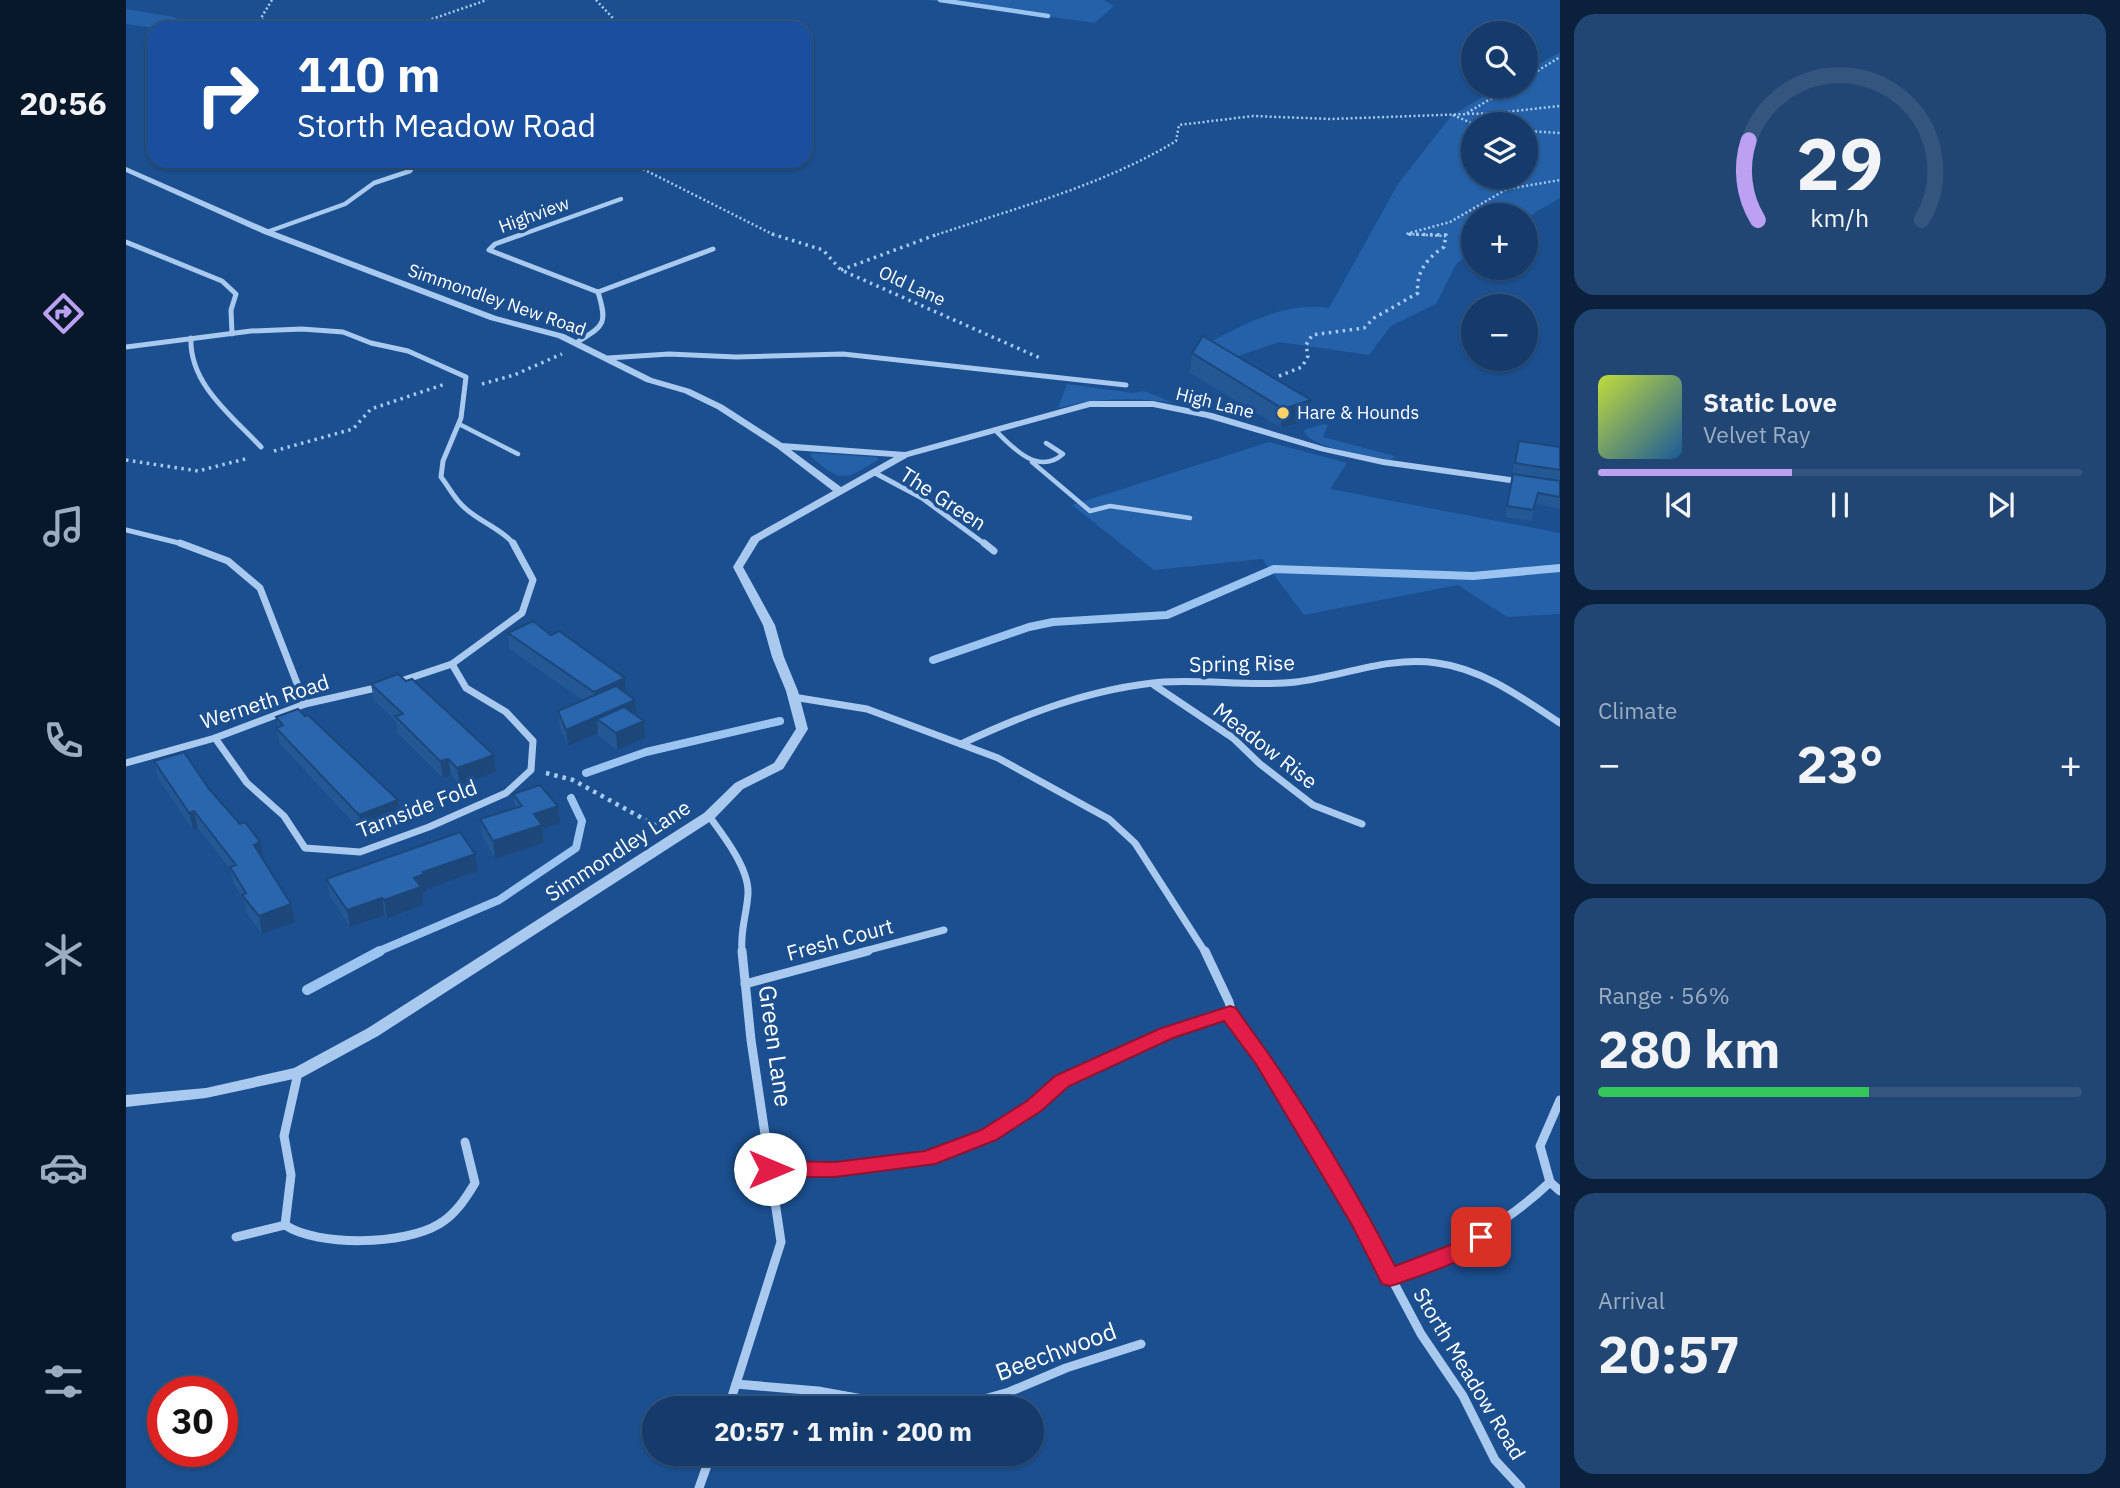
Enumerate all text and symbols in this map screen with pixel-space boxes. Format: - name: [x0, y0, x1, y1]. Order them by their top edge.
- map controls: [1461, 21, 1538, 371]
- button: search: [1461, 21, 1538, 98]
- text: 110 m: [297, 42, 441, 105]
- icon: right: [182, 49, 273, 140]
- text: 20:56: [19, 82, 107, 124]
- text: Storth Meadow Road: [297, 104, 596, 146]
- button: layers: [1461, 112, 1538, 189]
- text: 29: [1796, 116, 1884, 211]
- street label: Highview: [495, 191, 573, 238]
- text: km/h: [1811, 201, 1869, 234]
- button: +: [1461, 203, 1538, 280]
- street label: Simmondley New Road: [405, 258, 589, 341]
- street label: Old Lane: [875, 260, 949, 311]
- icon: directions: [39, 289, 88, 338]
- button: −: [1461, 294, 1538, 371]
- street label: High Lane: [1174, 382, 1257, 423]
- text: Static Love: [1703, 385, 1837, 419]
- place label: Hare & Hounds: [1297, 401, 1419, 424]
- marker: Hare & Hounds: [1275, 405, 1291, 421]
- text: Velvet Ray: [1703, 419, 1810, 449]
- street label: The Green: [895, 460, 992, 536]
- icon: previous: [1660, 486, 1698, 524]
- icon: pause: [1821, 486, 1859, 524]
- icon: next: [1982, 486, 2020, 524]
- icon: music: [39, 502, 88, 551]
- street label: Spring Rise: [1189, 648, 1295, 678]
- street label: Werneth Road: [197, 667, 333, 735]
- text: Climate: [1598, 695, 1677, 725]
- street label: Meadow Rise: [1208, 696, 1324, 795]
- icon: phone: [39, 716, 88, 765]
- text: 23°: [1797, 730, 1883, 797]
- text: −: [1598, 739, 1621, 788]
- text: +: [2059, 739, 2082, 788]
- street label: Tarnside Fold: [353, 772, 481, 844]
- street label: Simmondley Lane: [539, 793, 695, 908]
- street label: Fresh Court: [783, 911, 896, 967]
- icon: climate: [39, 930, 88, 979]
- text: Range · 56%: [1598, 980, 1730, 1010]
- street label: Green Lane: [752, 983, 800, 1109]
- text: 280 km: [1598, 1015, 1780, 1082]
- position arrow: [733, 1132, 807, 1206]
- icon: car: [39, 1143, 88, 1192]
- pin: [1451, 1207, 1511, 1267]
- icon: arrive: [1462, 1218, 1500, 1256]
- street label: Storth Meadow Road: [1407, 1282, 1532, 1465]
- text: Arrival: [1598, 1285, 1665, 1315]
- street label: Beechwood: [991, 1314, 1121, 1388]
- text: 20:57: [1598, 1320, 1740, 1387]
- icon: filters: [39, 1357, 88, 1406]
- speed limit sign: 30: [147, 1376, 238, 1467]
- text: 20:57 · 1 min · 200 m: [714, 1414, 972, 1448]

